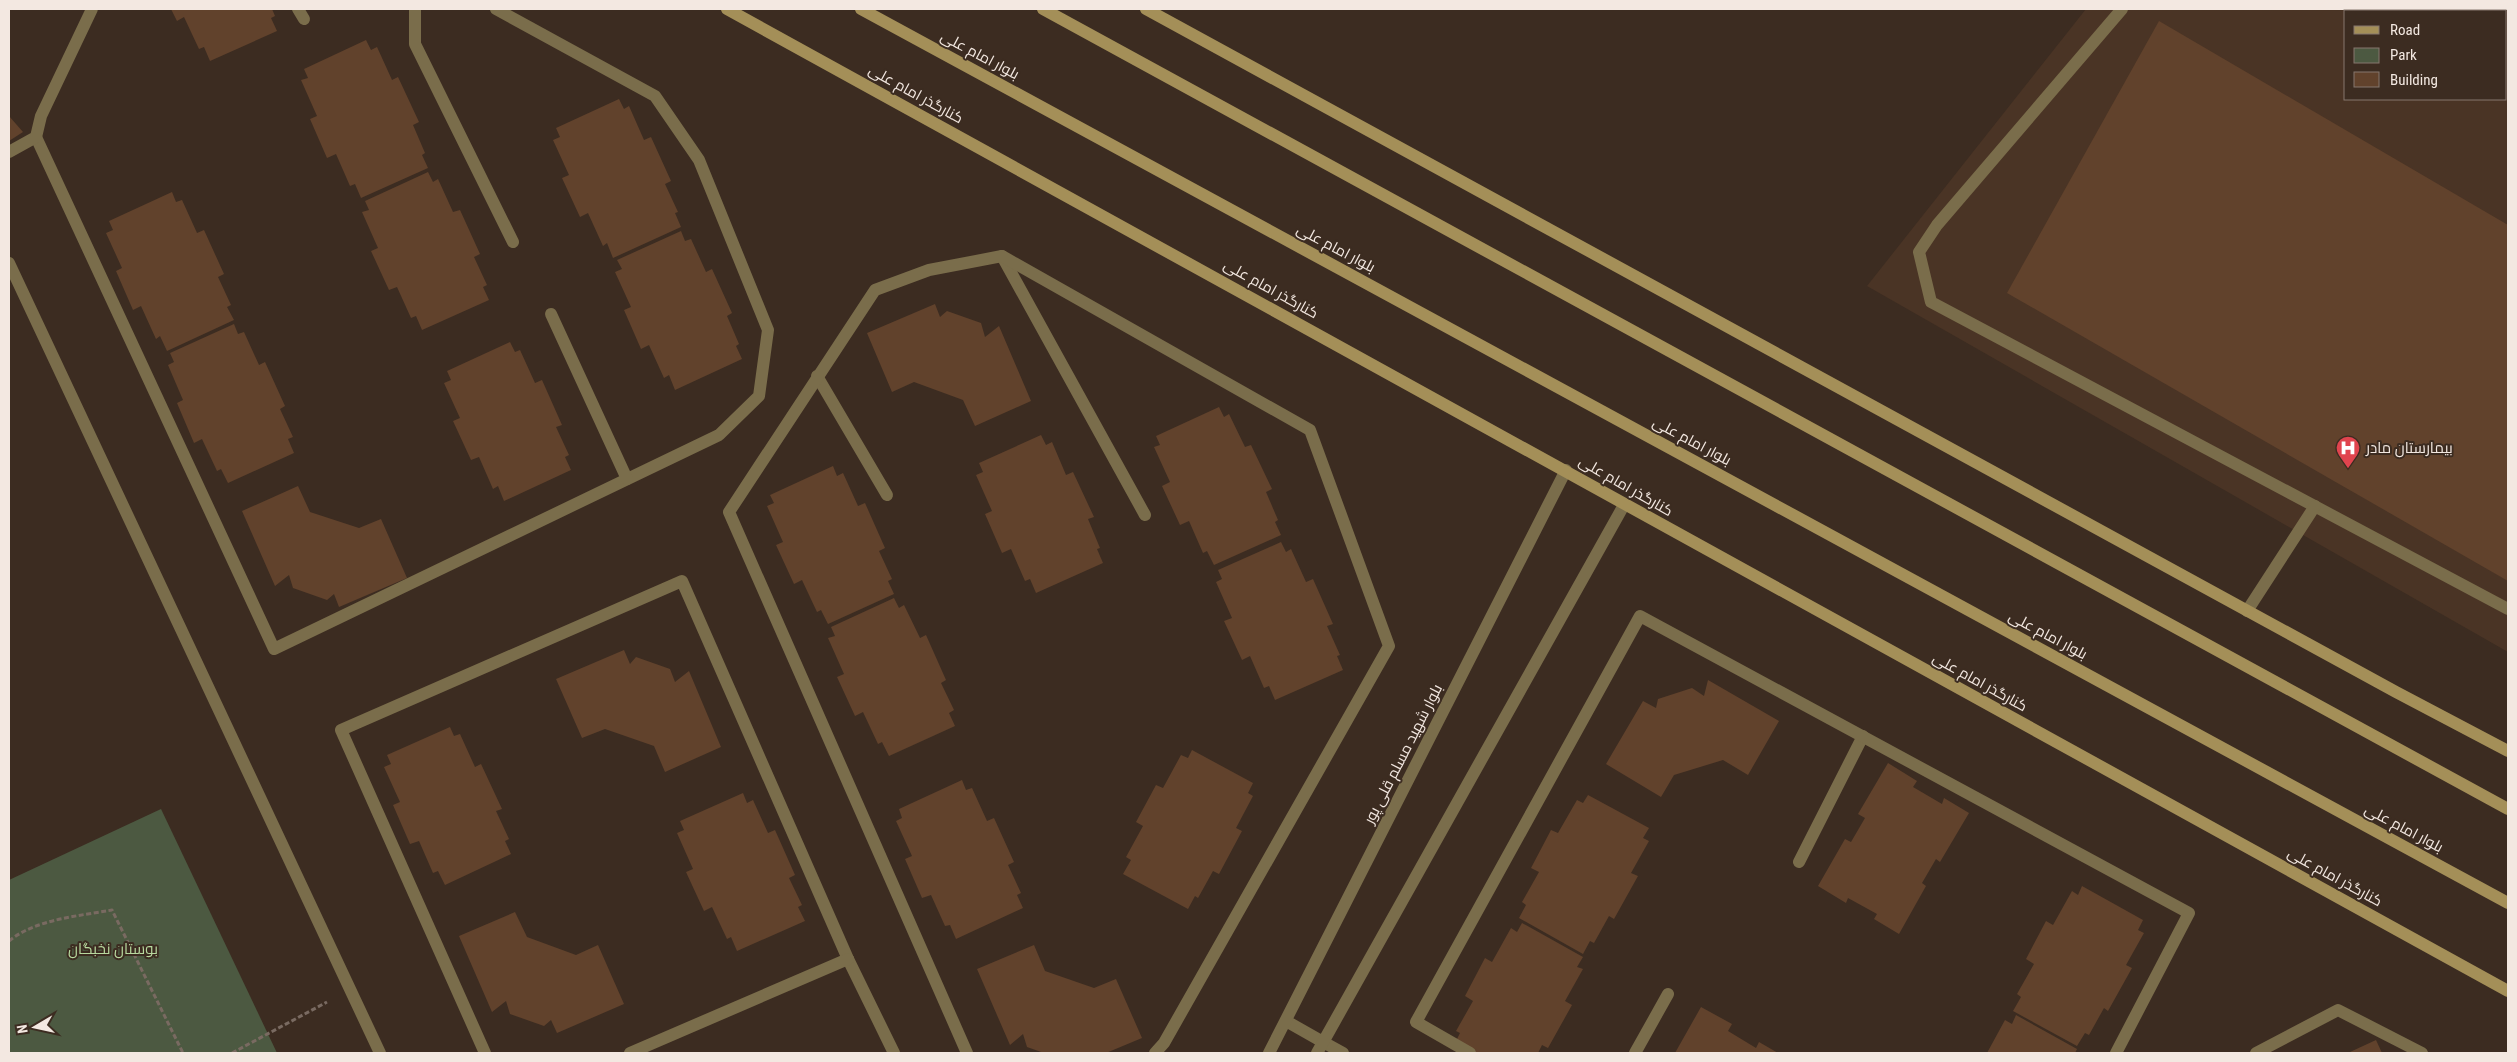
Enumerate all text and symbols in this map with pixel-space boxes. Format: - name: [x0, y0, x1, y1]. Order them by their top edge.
- legend: [2344, 10, 2507, 100]
- text: Road: [2390, 21, 2420, 39]
- street label: بلوار امام علی: [937, 27, 1022, 84]
- text: Park: [2390, 46, 2417, 64]
- street label: کنارگذر امام علی: [865, 61, 966, 128]
- text: Building: [2390, 71, 2438, 89]
- street label: بلوار امام علی: [1293, 220, 1378, 277]
- street label: کنارگذر امام علی: [1220, 256, 1321, 323]
- street label: بلوار امام علی: [1649, 413, 1734, 470]
- hospital icon: بیمارستان مادر: [2335, 435, 2361, 469]
- place label: بیمارستان مادر: [2365, 439, 2453, 458]
- street label: کنارگذر امام علی: [1575, 452, 1676, 521]
- street label: بلوار امام علی: [2005, 607, 2090, 664]
- street label: کنارگذر امام علی: [1929, 649, 2030, 716]
- street label: بلوار شهید مسلم قلی پور: [1359, 681, 1447, 828]
- street label: بلوار امام علی: [2361, 800, 2446, 857]
- street label: کنارگذر امام علی: [2284, 844, 2385, 911]
- park label: بوستان نخبگان: [68, 940, 158, 959]
- north arrow: [10, 1002, 60, 1052]
- text: N: [14, 1024, 31, 1035]

